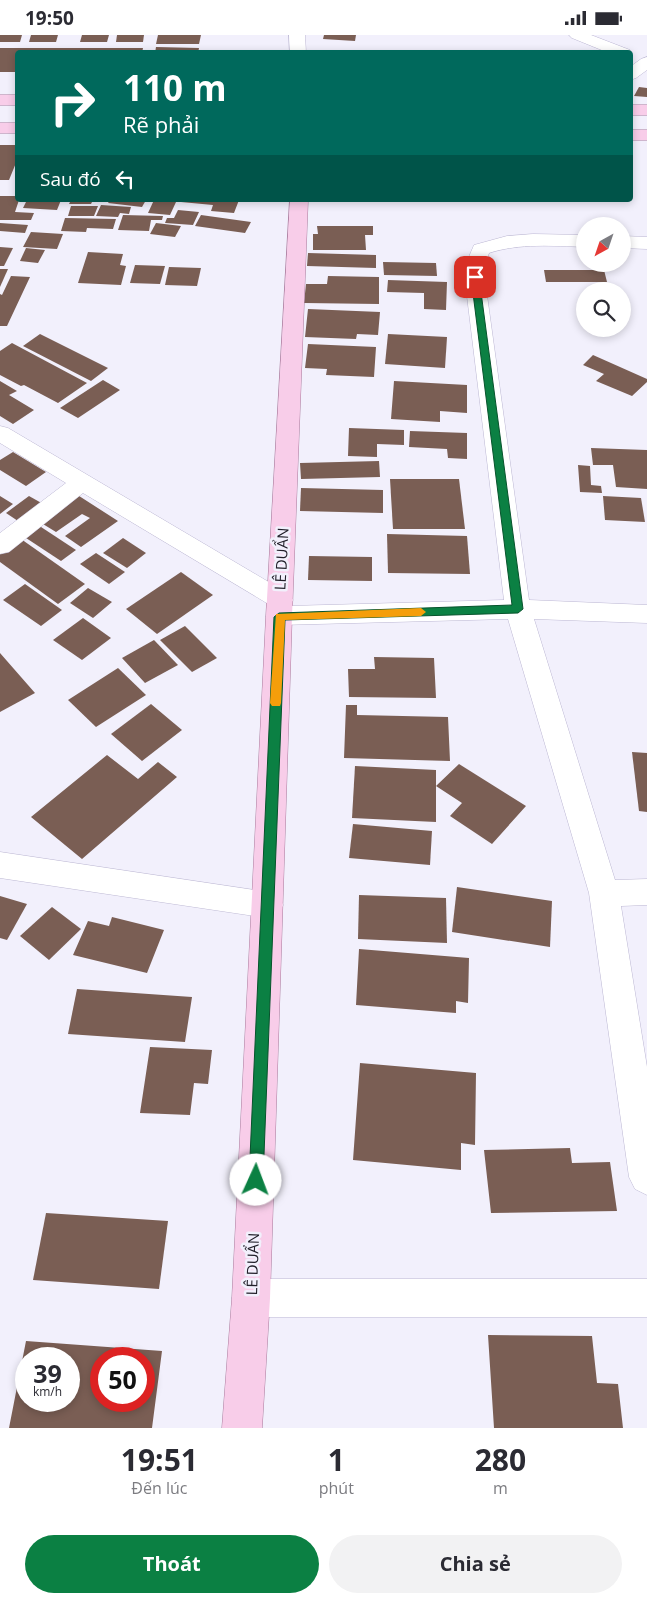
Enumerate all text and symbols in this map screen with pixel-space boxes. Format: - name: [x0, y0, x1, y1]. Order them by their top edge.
- text: 19:50: [25, 5, 74, 31]
- text: 110 m: [123, 64, 227, 111]
- icon: right: [40, 70, 105, 135]
- text: Rẽ phải: [123, 109, 199, 139]
- icon: left: [111, 165, 139, 193]
- text: Sau đó: [40, 166, 101, 192]
- north arrow: [576, 217, 631, 273]
- map controls: [576, 217, 631, 337]
- pin: [454, 256, 496, 298]
- icon: arrive: [461, 263, 489, 291]
- button: search: [576, 282, 631, 337]
- street label: LÊ DUẨN: [269, 527, 293, 591]
- position arrow: [229, 1153, 281, 1205]
- street label: LÊ DUẨN: [241, 1232, 263, 1296]
- speed limit sign: 50: [90, 1347, 155, 1412]
- text: 39: [33, 1356, 62, 1390]
- text: km/h: [33, 1383, 62, 1400]
- text: 19:51: [121, 1439, 198, 1480]
- text: 1: [328, 1439, 345, 1480]
- text: 280: [475, 1439, 526, 1480]
- text: Đến lúc: [131, 1477, 187, 1499]
- text: phút: [319, 1477, 354, 1499]
- text: m: [493, 1477, 508, 1499]
- button: Thoát: [25, 1535, 319, 1593]
- button: Chia sẻ: [329, 1535, 622, 1593]

